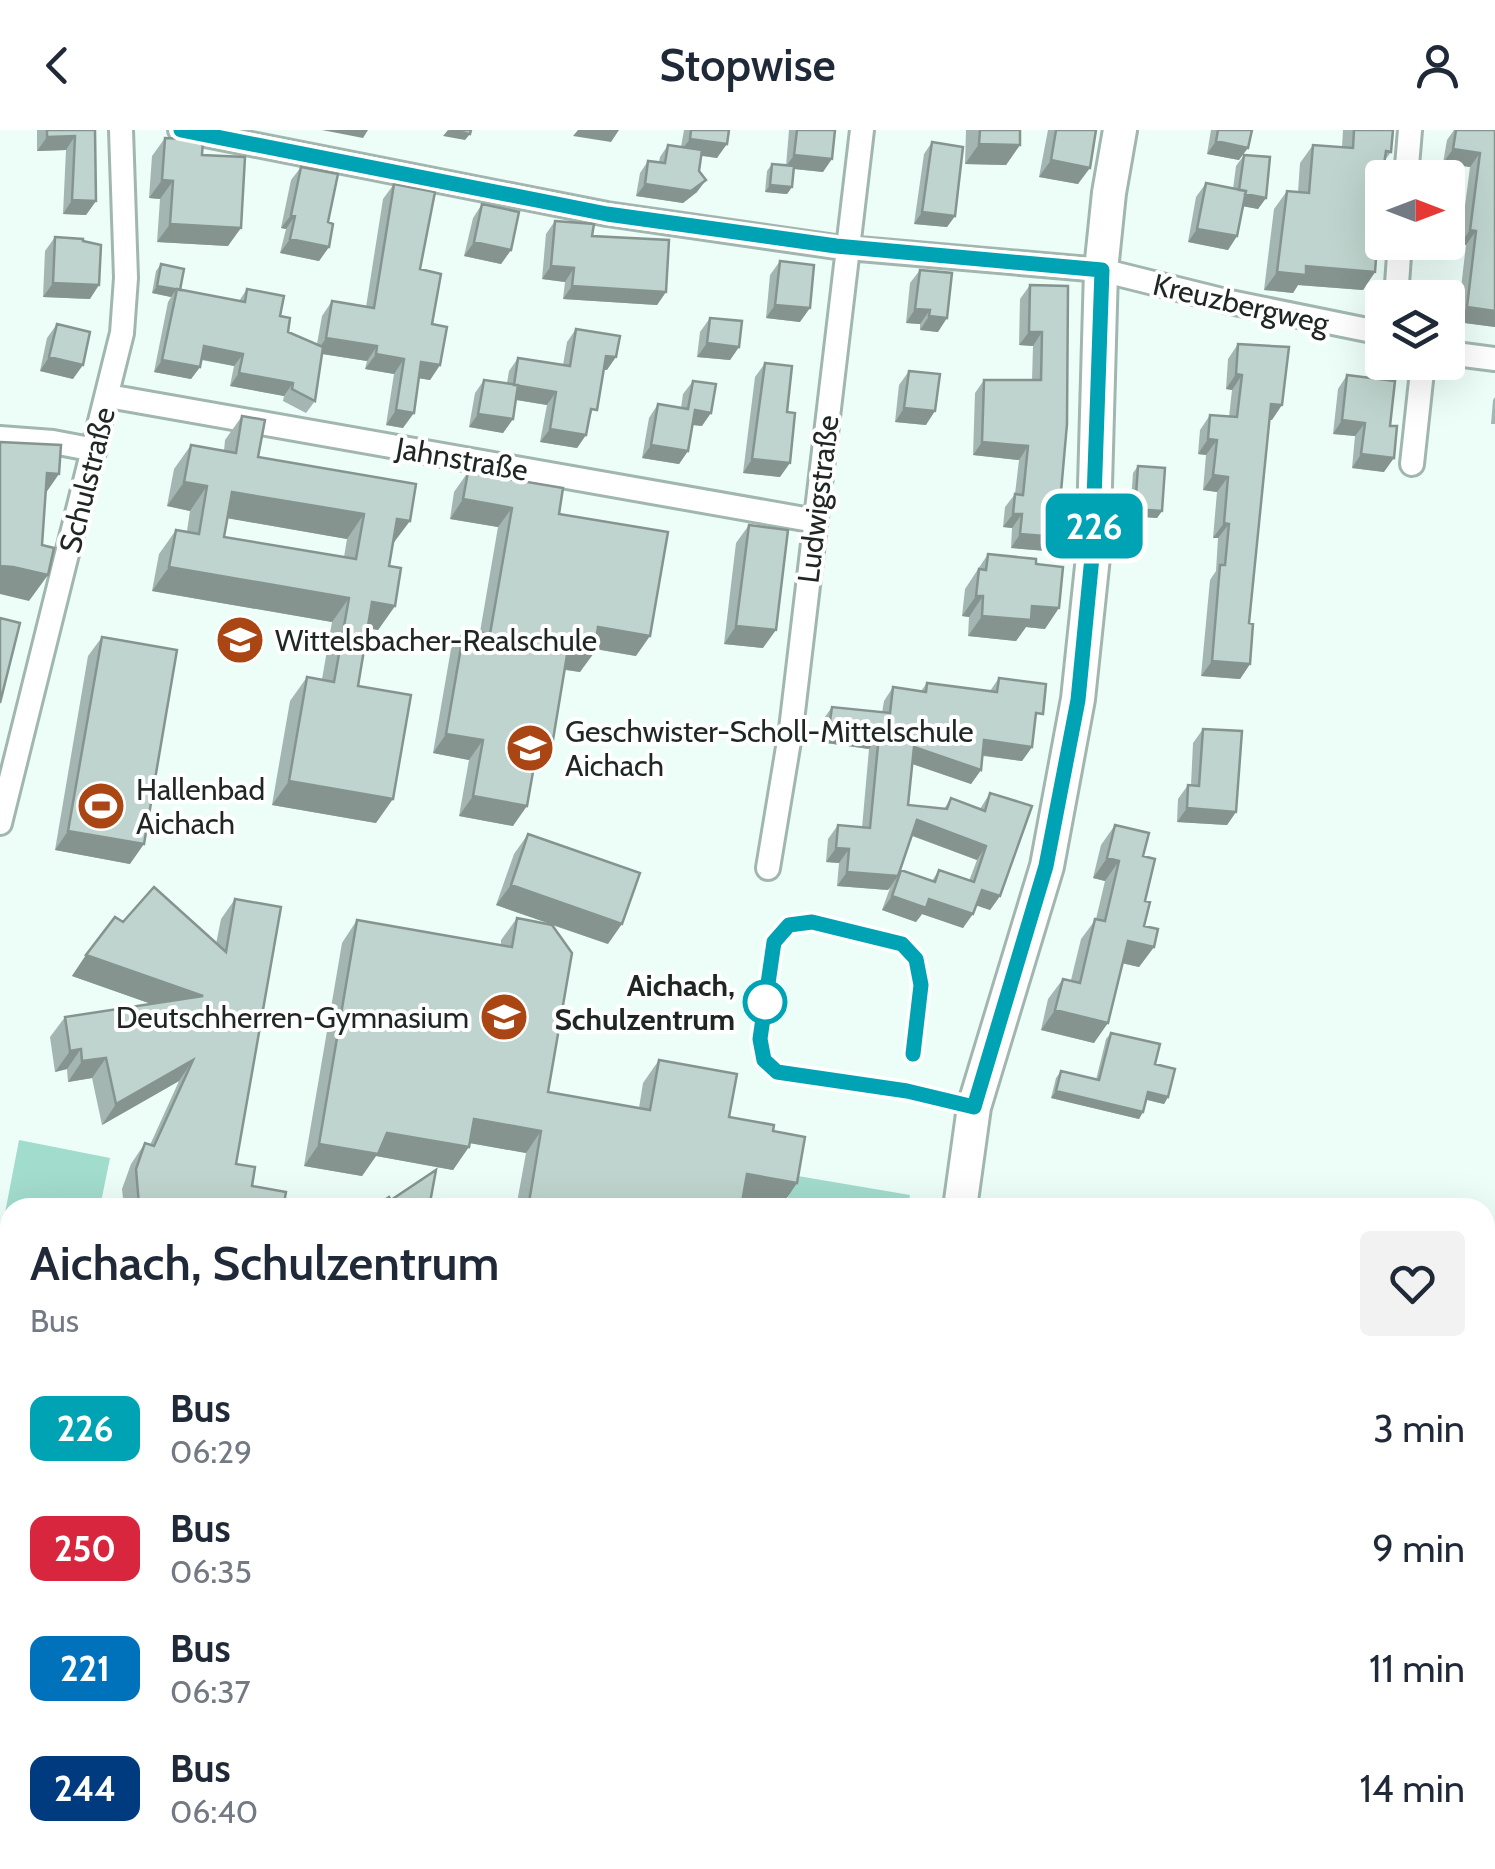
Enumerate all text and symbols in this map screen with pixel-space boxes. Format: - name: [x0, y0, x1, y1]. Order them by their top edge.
- icon: back: [30, 38, 85, 93]
- text: Stopwise: [659, 38, 836, 92]
- icon: person: [1410, 38, 1465, 93]
- north arrow: [1365, 160, 1465, 260]
- map controls: [1365, 160, 1465, 380]
- street label: Kreuzbergweg: [1149, 266, 1334, 342]
- button: layers: [1365, 280, 1465, 380]
- street label: Schulstraße: [51, 403, 123, 557]
- street label: Ludwigstraße: [789, 413, 847, 585]
- street label: Jahnstraße: [392, 429, 531, 489]
- line badge: 226: [1036, 494, 1152, 558]
- text: 226: [1066, 505, 1122, 548]
- school or university icon: Wittelsbacher-Realschule: [214, 614, 266, 666]
- place label: Wittelsbacher-Realschule: [275, 622, 597, 659]
- place label: Geschwister-Scholl-Mittelschule Aichach: [565, 713, 974, 784]
- school or university icon: Geschwister-Scholl-Mittelschule Aichach: [504, 722, 556, 774]
- place label: Hallenbad Aichach: [136, 771, 265, 842]
- sports icon: Hallenbad Aichach: [75, 780, 127, 832]
- place label: Aichach, Schulzentrum: [554, 967, 735, 1038]
- marker: Aichach, Schulzentrum: [744, 981, 786, 1023]
- school or university icon: Deutschherren-Gymnasium: [478, 991, 530, 1043]
- place label: Deutschherren-Gymnasium: [116, 999, 469, 1036]
- button: heart: [1360, 1231, 1465, 1336]
- text: Aichach, Schulzentrum: [30, 1234, 499, 1292]
- text: Bus: [30, 1301, 79, 1340]
- text: Bus: [170, 1385, 231, 1432]
- text: 3 min: [1373, 1405, 1465, 1452]
- text: 226: [57, 1407, 113, 1450]
- text: 06:29: [170, 1432, 252, 1471]
- text: Bus: [170, 1505, 231, 1552]
- text: 9 min: [1372, 1525, 1465, 1572]
- text: 250: [54, 1527, 116, 1570]
- text: 06:35: [170, 1552, 252, 1591]
- text: Bus: [170, 1625, 231, 1672]
- text: 11 min: [1369, 1645, 1465, 1692]
- text: 221: [60, 1647, 110, 1690]
- text: 06:37: [170, 1672, 251, 1711]
- text: Bus: [170, 1745, 231, 1792]
- text: 14 min: [1359, 1765, 1465, 1812]
- text: 244: [54, 1767, 116, 1810]
- text: 06:40: [170, 1792, 258, 1831]

